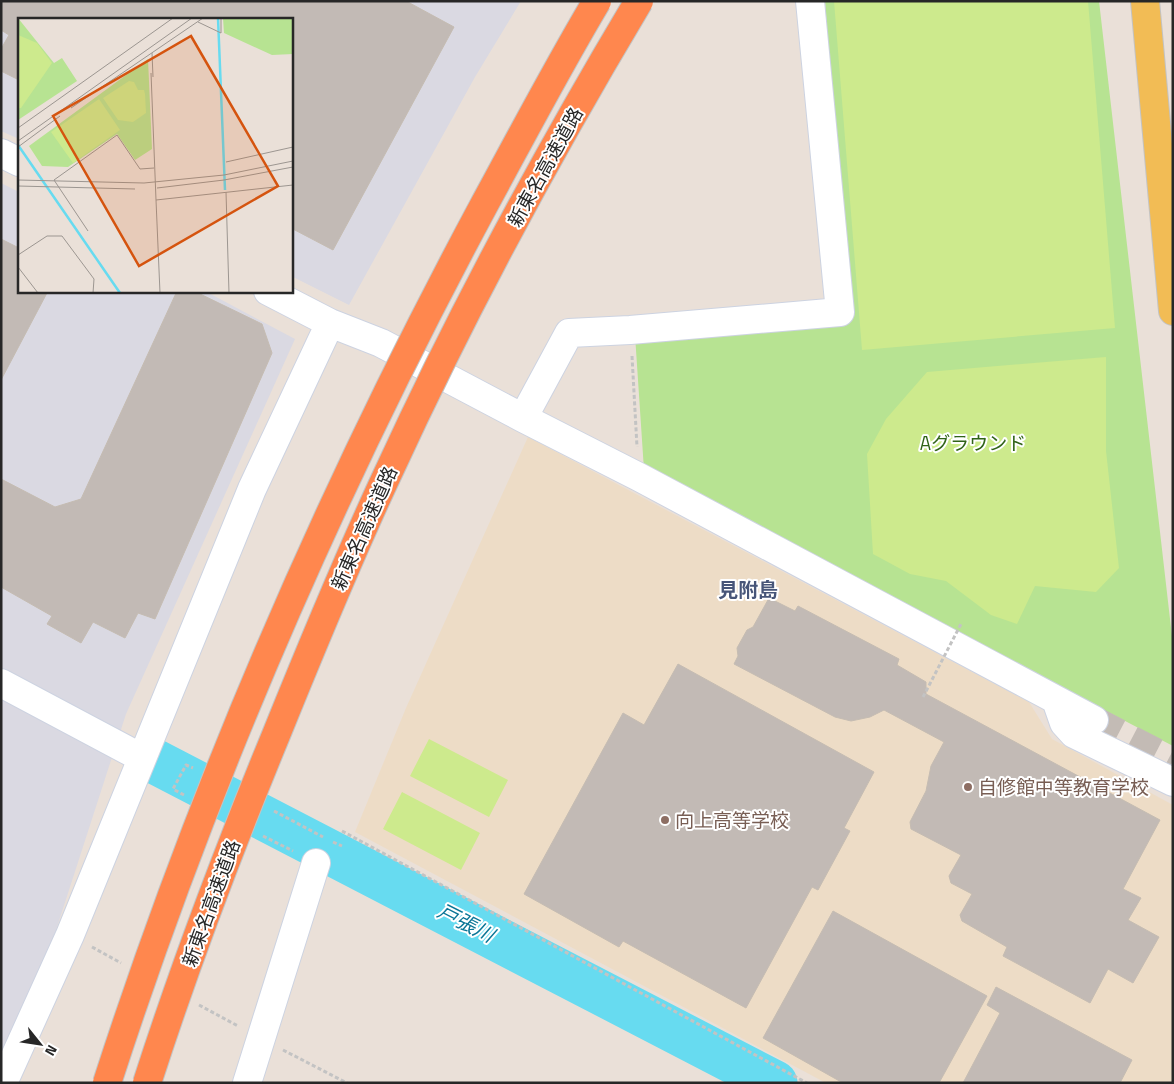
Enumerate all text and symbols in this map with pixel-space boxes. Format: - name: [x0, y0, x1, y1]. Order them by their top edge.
- inset map: [18, 18, 292, 292]
- street label: 新東名高速道路: [500, 102, 589, 232]
- park label: Aグラウンド: [920, 428, 1026, 457]
- street label: 新東名高速道路: [323, 461, 404, 594]
- district label: 見附島: [718, 574, 778, 605]
- place label: 自修館中等教育学校: [978, 772, 1149, 801]
- marker: 自修館中等教育学校: [962, 781, 974, 793]
- place label: 向上高等学校: [675, 805, 789, 834]
- marker: 向上高等学校: [659, 814, 671, 826]
- street label: 新東名高速道路: [174, 835, 247, 970]
- water label: 戸張川: [432, 895, 502, 951]
- north arrow: [15, 1019, 65, 1069]
- text: N: [40, 1041, 63, 1060]

